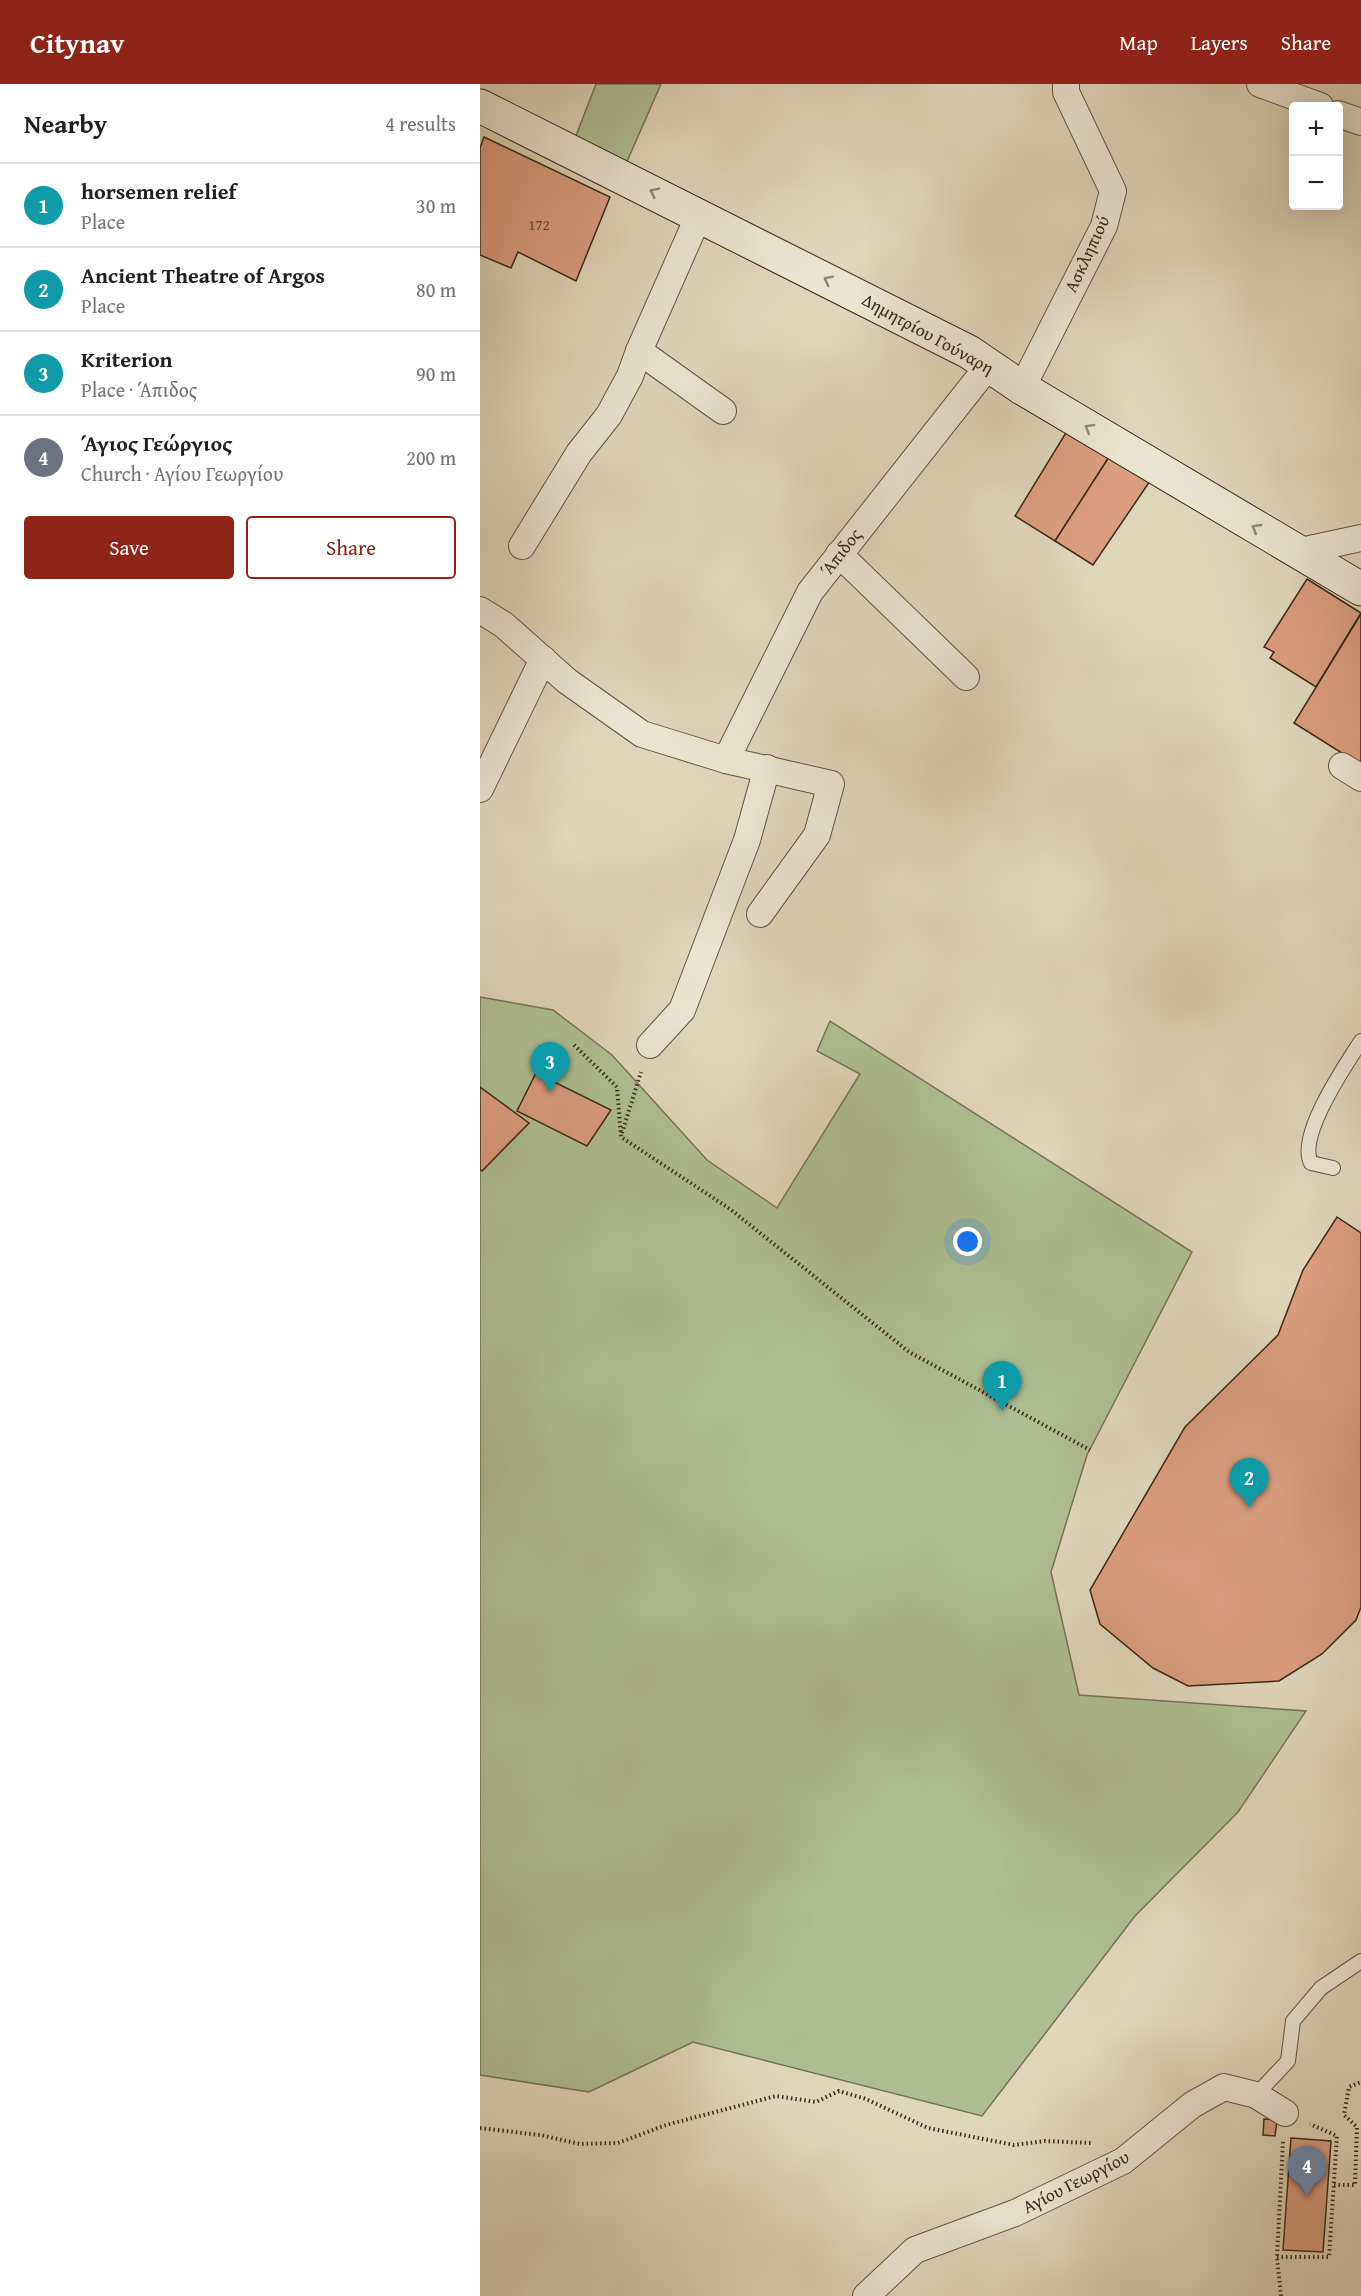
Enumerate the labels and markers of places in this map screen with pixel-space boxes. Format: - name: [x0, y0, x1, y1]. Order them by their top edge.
- pin: 3: [530, 1042, 570, 1092]
- pin: 1: [982, 1362, 1022, 1411]
- pin: 2: [1230, 1458, 1268, 1508]
- pin: 4: [1288, 2146, 1326, 2196]

